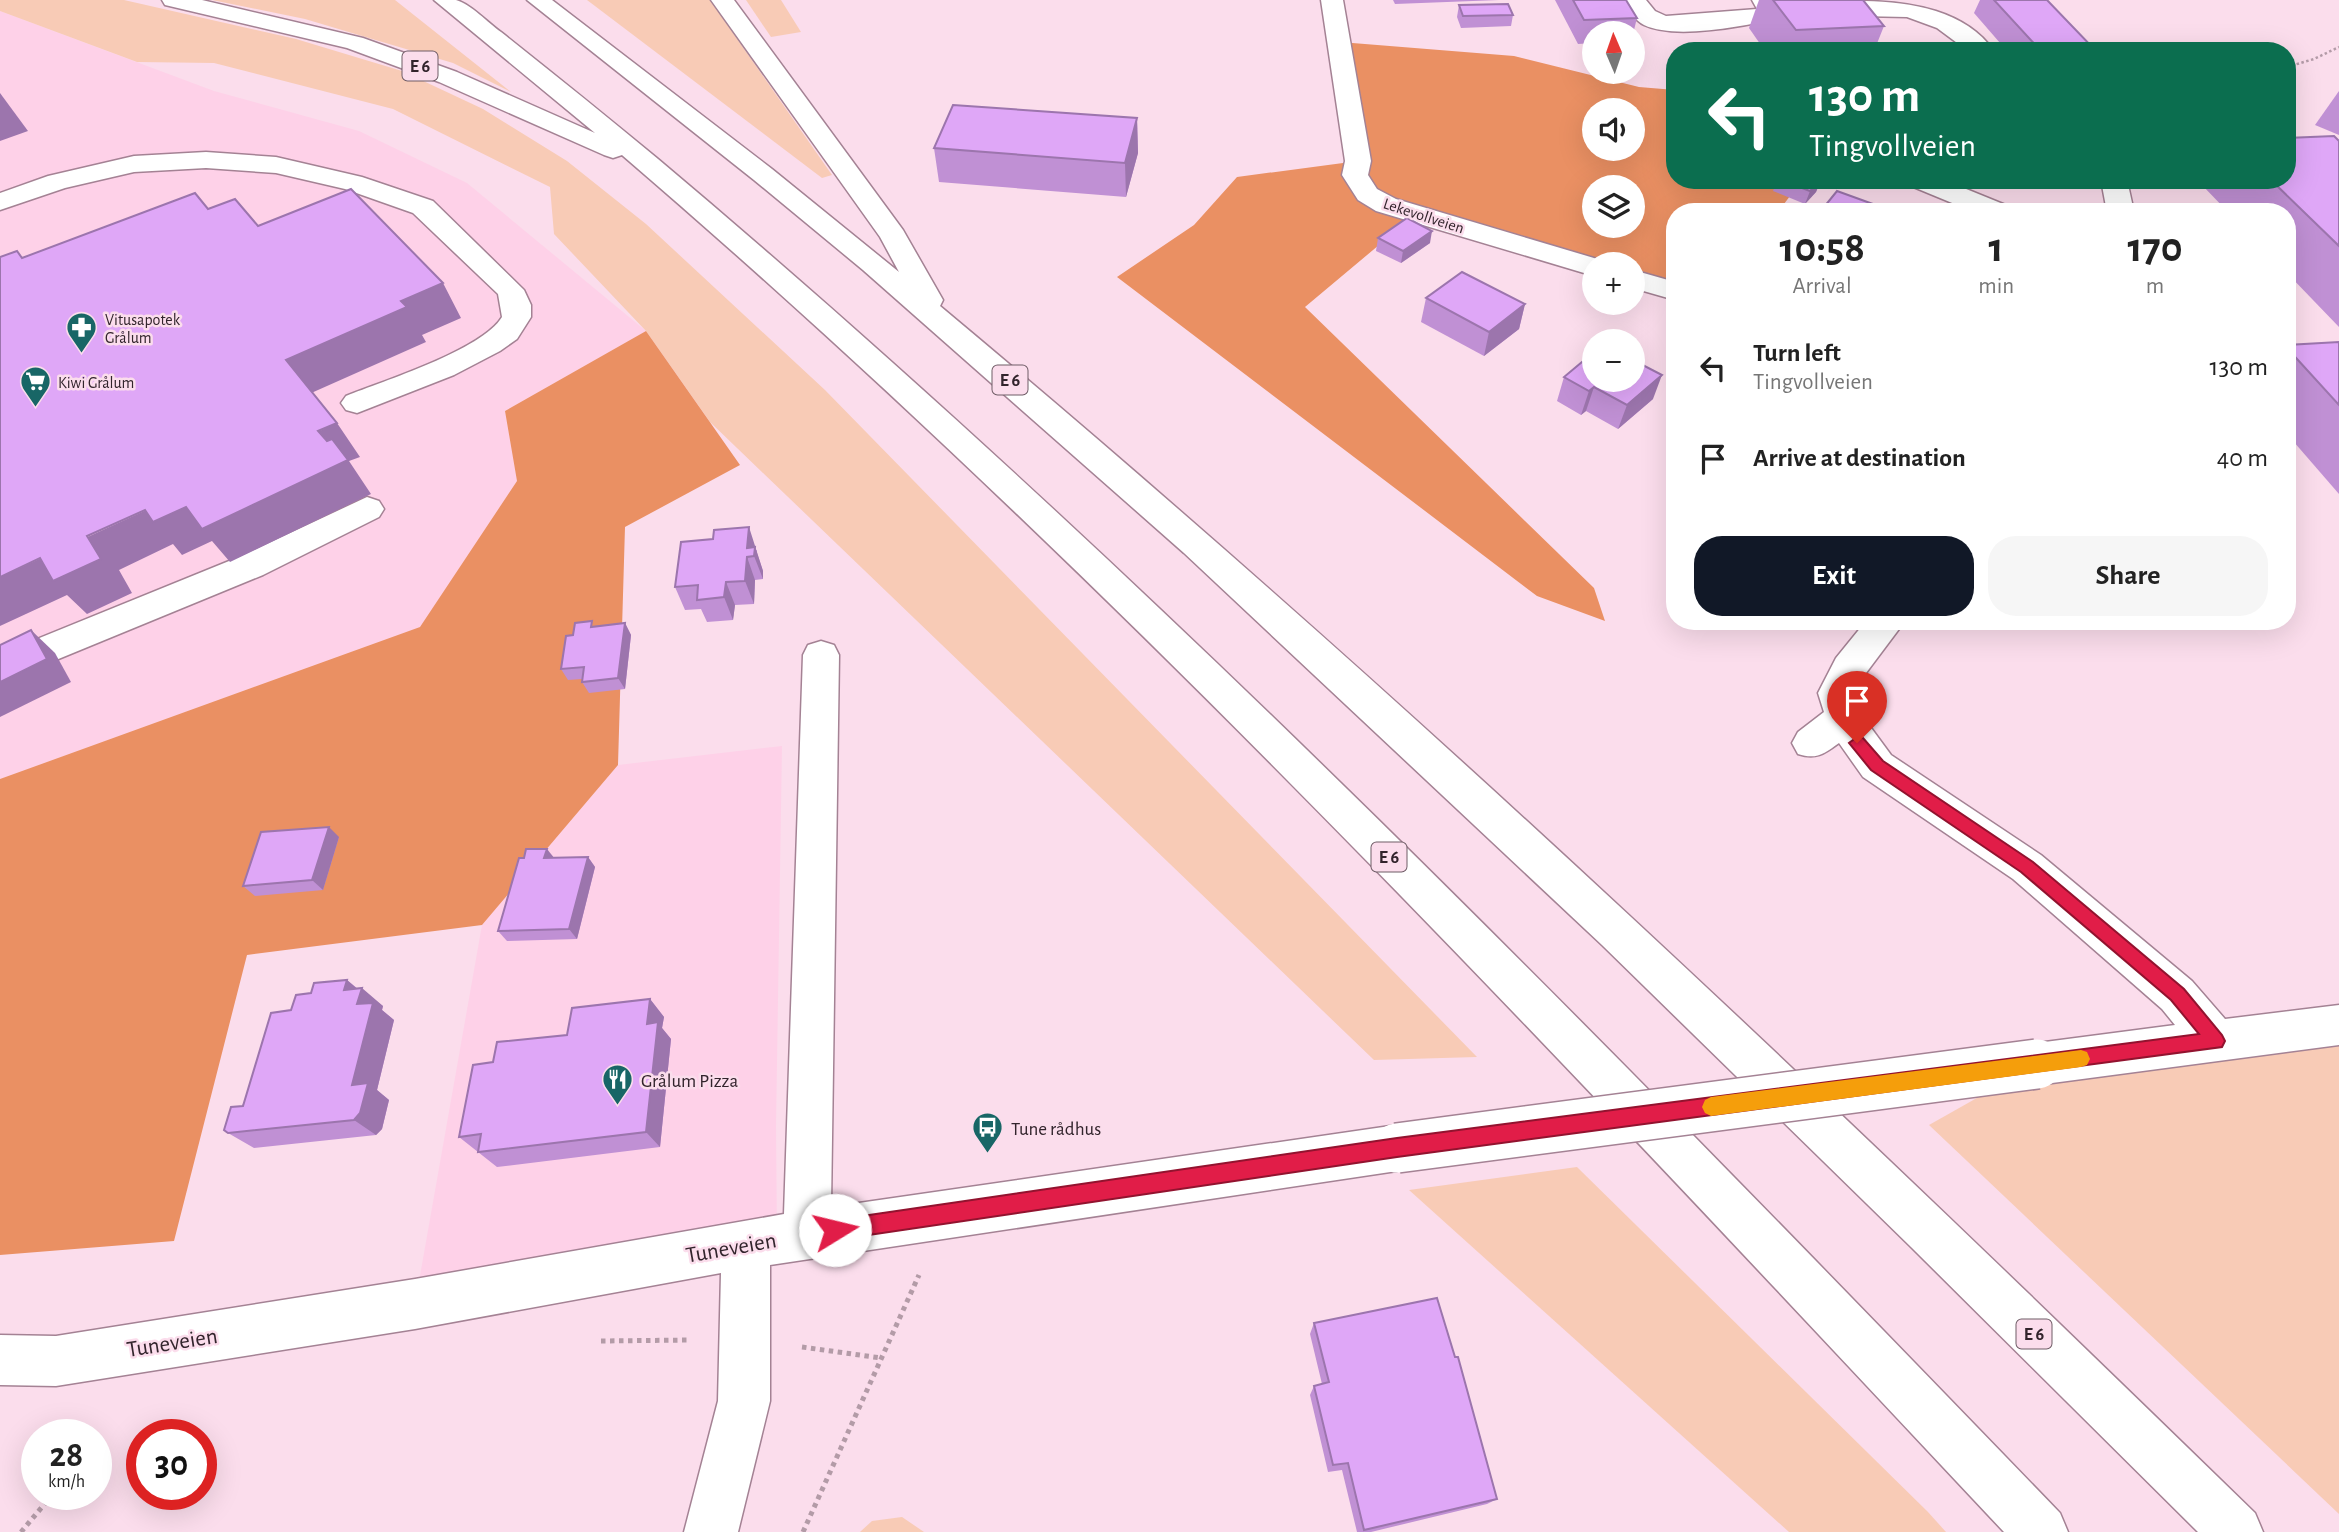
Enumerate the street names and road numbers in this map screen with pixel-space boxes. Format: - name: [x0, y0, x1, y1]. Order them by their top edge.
- road number: E 6: [402, 52, 438, 80]
- street label: Lekevollveien: [1381, 195, 1466, 237]
- road number: E 6: [992, 366, 1028, 394]
- road number: E 6: [1372, 842, 1406, 872]
- street label: Tuneveien: [684, 1229, 778, 1268]
- road number: E 6: [2016, 1320, 2052, 1349]
- street label: Tuneveien: [125, 1325, 219, 1362]

